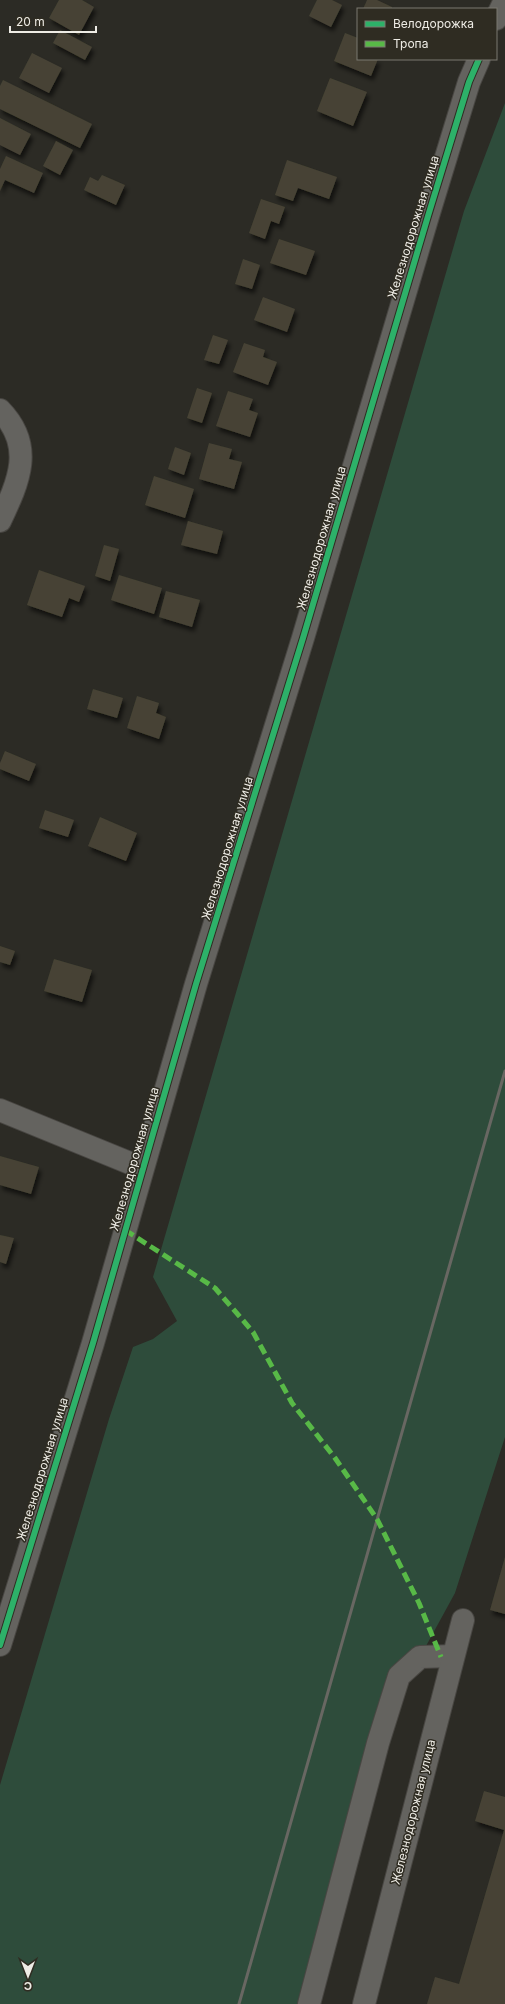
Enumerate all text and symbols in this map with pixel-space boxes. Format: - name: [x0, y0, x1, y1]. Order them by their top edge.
- scale bar: [10, 8, 96, 34]
- legend: [357, 8, 497, 60]
- text: 20 m: [16, 14, 45, 29]
- text: Велодорожка: [393, 16, 474, 31]
- text: Тропа: [393, 36, 428, 51]
- street label: Железнодорожная улица: [384, 154, 442, 300]
- street label: Железнодорожная улица: [293, 464, 349, 612]
- street label: Железнодорожная улица: [198, 775, 256, 921]
- street label: Железнодорожная улица: [106, 1085, 162, 1233]
- street label: Железнодорожная улица: [13, 1396, 71, 1542]
- street label: Железнодорожная улица: [388, 1738, 438, 1886]
- north arrow: [8, 1956, 48, 1996]
- text: С: [24, 1979, 32, 1993]

